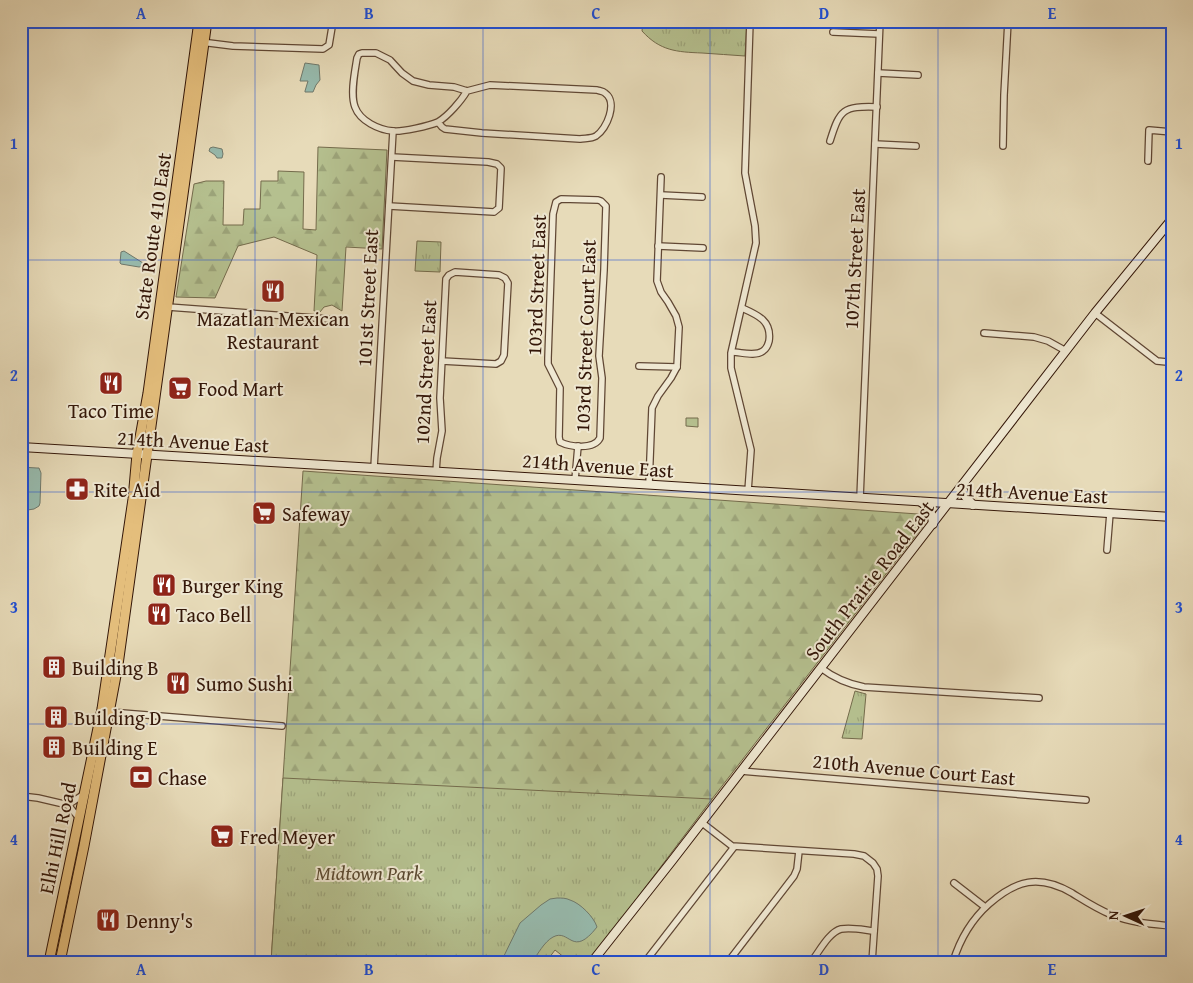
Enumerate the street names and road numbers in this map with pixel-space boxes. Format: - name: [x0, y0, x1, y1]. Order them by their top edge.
- street label: State Route 410 East: [126, 151, 178, 321]
- street label: 107th Street East: [836, 188, 872, 330]
- street label: 103rd Street East: [519, 214, 553, 356]
- street label: 101st Street East: [349, 228, 385, 368]
- street label: 103rd Street Court East: [567, 239, 603, 433]
- street label: 102nd Street East: [407, 299, 443, 445]
- street label: 214th Avenue East: [116, 423, 270, 459]
- street label: 214th Avenue East: [521, 445, 675, 485]
- street label: 214th Avenue East: [955, 474, 1109, 510]
- street label: South Prairie Road East: [797, 494, 941, 666]
- street label: 210th Avenue Court East: [811, 746, 1017, 792]
- street label: Elhi Hill Road: [31, 779, 83, 896]

